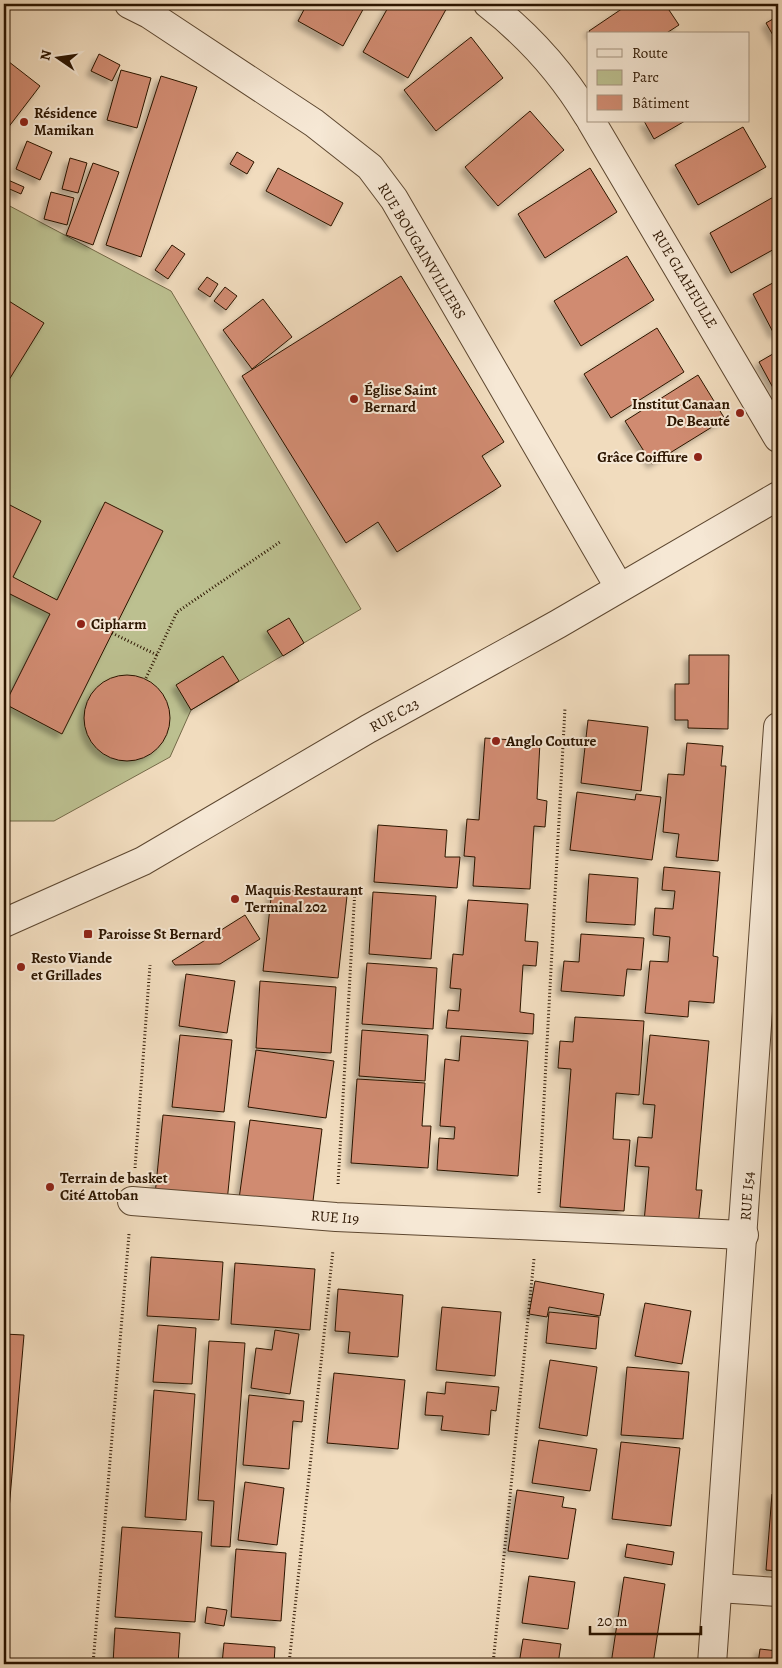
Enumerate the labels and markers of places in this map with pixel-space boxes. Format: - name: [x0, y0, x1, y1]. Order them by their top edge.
- place label: Résidence Mamikan: [34, 103, 97, 140]
- marker: Résidence Mamikan: [18, 116, 30, 128]
- place label: Église Saint Bernard: [364, 380, 437, 417]
- marker: Église Saint Bernard: [348, 393, 360, 405]
- place label: Institut Canaan De Beauté: [632, 394, 731, 431]
- marker: Institut Canaan De Beauté: [734, 407, 746, 419]
- place label: Grâce Coiffure: [597, 447, 688, 467]
- marker: Grâce Coiffure: [692, 451, 704, 463]
- place label: Cipharm: [91, 614, 147, 634]
- marker: Cipharm: [75, 618, 87, 630]
- place label: Anglo Couture: [505, 731, 597, 751]
- marker: Anglo Couture: [490, 735, 502, 747]
- place label: Maquis Restaurant Terminal 202: [245, 880, 363, 917]
- marker: Maquis Restaurant Terminal 202: [229, 893, 241, 905]
- place label: Paroisse St Bernard: [98, 924, 222, 944]
- marker: Paroisse St Bernard: [82, 928, 94, 940]
- place label: Resto Viande et Grillades: [31, 948, 112, 985]
- marker: Resto Viande et Grillades: [15, 961, 27, 973]
- place label: Terrain de basket Cité Attoban: [60, 1168, 168, 1205]
- marker: Terrain de basket Cité Attoban: [44, 1181, 56, 1193]

